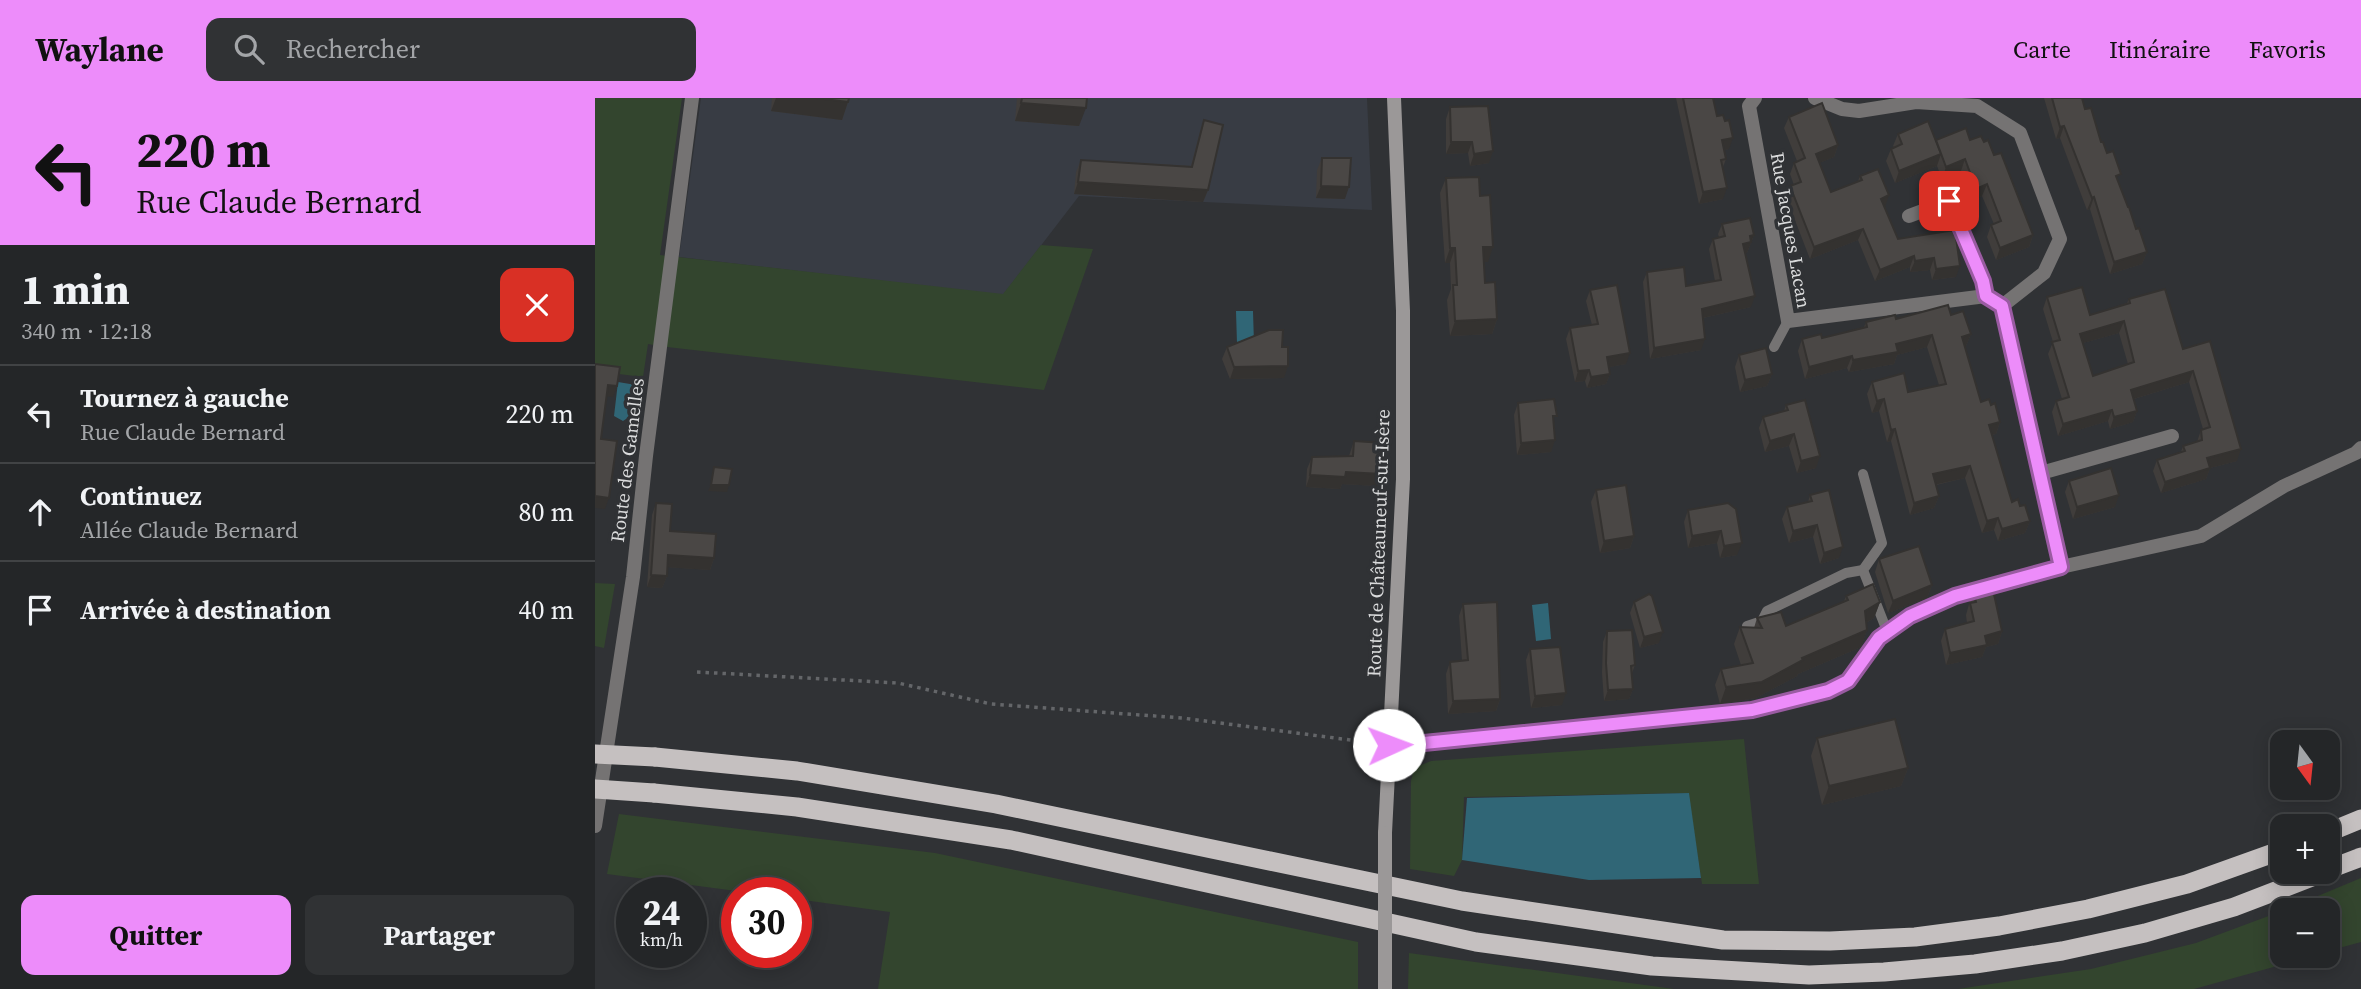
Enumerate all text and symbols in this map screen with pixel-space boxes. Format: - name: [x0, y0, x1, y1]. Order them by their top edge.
- search box: [206, 18, 696, 81]
- text: Waylane: [35, 27, 164, 72]
- icon: search: [230, 30, 268, 68]
- text: Rechercher: [286, 31, 420, 67]
- text: Carte: [2013, 33, 2071, 66]
- text: Itinéraire: [2109, 33, 2211, 66]
- text: Favoris: [2249, 33, 2326, 66]
- text: 220 m: [136, 116, 271, 183]
- icon: left: [21, 126, 112, 217]
- street label: Rue Jacques Lacan: [1764, 150, 1818, 310]
- pin: [1919, 171, 1979, 231]
- text: Rue Claude Bernard: [136, 180, 421, 224]
- icon: arrive: [1930, 182, 1968, 220]
- text: 1 min: [21, 260, 130, 318]
- button: close: [500, 268, 574, 342]
- text: 340 m · 12:18: [21, 315, 152, 347]
- street label: Route des Gamelles: [604, 376, 650, 544]
- text: Tournez à gauche: [80, 380, 289, 416]
- icon: left: [21, 395, 59, 433]
- text: 220 m: [506, 396, 574, 432]
- street label: Route de Châteauneuf-sur-Isère: [1360, 409, 1396, 677]
- text: Rue Claude Bernard: [80, 416, 285, 448]
- text: Continuez: [80, 478, 201, 514]
- icon: ahead: [21, 493, 59, 531]
- text: 80 m: [519, 494, 574, 530]
- text: Allée Claude Bernard: [80, 514, 298, 546]
- icon: arrive: [21, 591, 59, 629]
- text: Arrivée à destination: [80, 592, 331, 628]
- text: 40 m: [519, 592, 574, 628]
- position arrow: [1352, 708, 1426, 782]
- north arrow: [2270, 730, 2340, 800]
- map controls: [2270, 730, 2340, 968]
- button: +: [2270, 814, 2340, 884]
- speed limit sign: 30: [721, 877, 812, 968]
- text: 24: [643, 889, 680, 937]
- button: Quitter: [21, 895, 291, 975]
- button: Partager: [305, 895, 574, 975]
- button: −: [2270, 898, 2340, 968]
- text: km/h: [640, 927, 683, 952]

